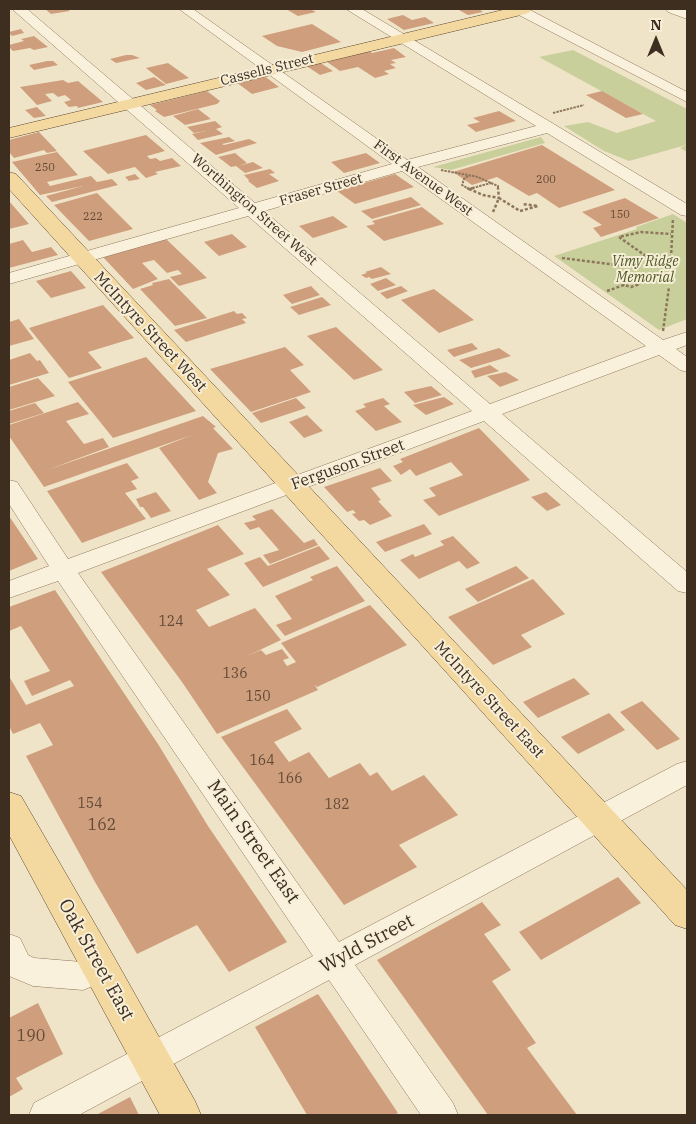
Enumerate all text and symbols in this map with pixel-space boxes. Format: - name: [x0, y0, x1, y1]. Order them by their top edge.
- north arrow: [631, 15, 681, 65]
- text: N: [650, 16, 662, 34]
- street label: Cassells Street: [219, 50, 315, 90]
- street label: First Avenue West: [370, 136, 476, 220]
- street label: Worthington Street West: [188, 151, 320, 269]
- house number: 250: [35, 161, 55, 175]
- street label: Fraser Street: [278, 170, 364, 210]
- house number: 200: [536, 173, 556, 187]
- house number: 150: [610, 208, 630, 222]
- house number: 222: [83, 210, 103, 224]
- park label: Vimy Ridge Memorial: [612, 254, 678, 286]
- street label: McIntyre Street West: [89, 268, 211, 396]
- street label: Ferguson Street: [289, 436, 407, 494]
- house number: 124: [158, 614, 184, 630]
- street label: McIntyre Street East: [430, 638, 548, 762]
- house number: 136: [222, 666, 248, 682]
- house number: 150: [245, 689, 271, 705]
- house number: 164: [249, 753, 275, 769]
- house number: 166: [277, 771, 303, 787]
- street label: Main Street East: [202, 776, 304, 908]
- house number: 154: [77, 796, 103, 812]
- house number: 182: [324, 797, 350, 813]
- house number: 162: [88, 815, 116, 835]
- street label: Oak Street East: [53, 895, 139, 1025]
- street label: Wyld Street: [316, 910, 418, 978]
- house number: 190: [17, 1026, 45, 1046]

